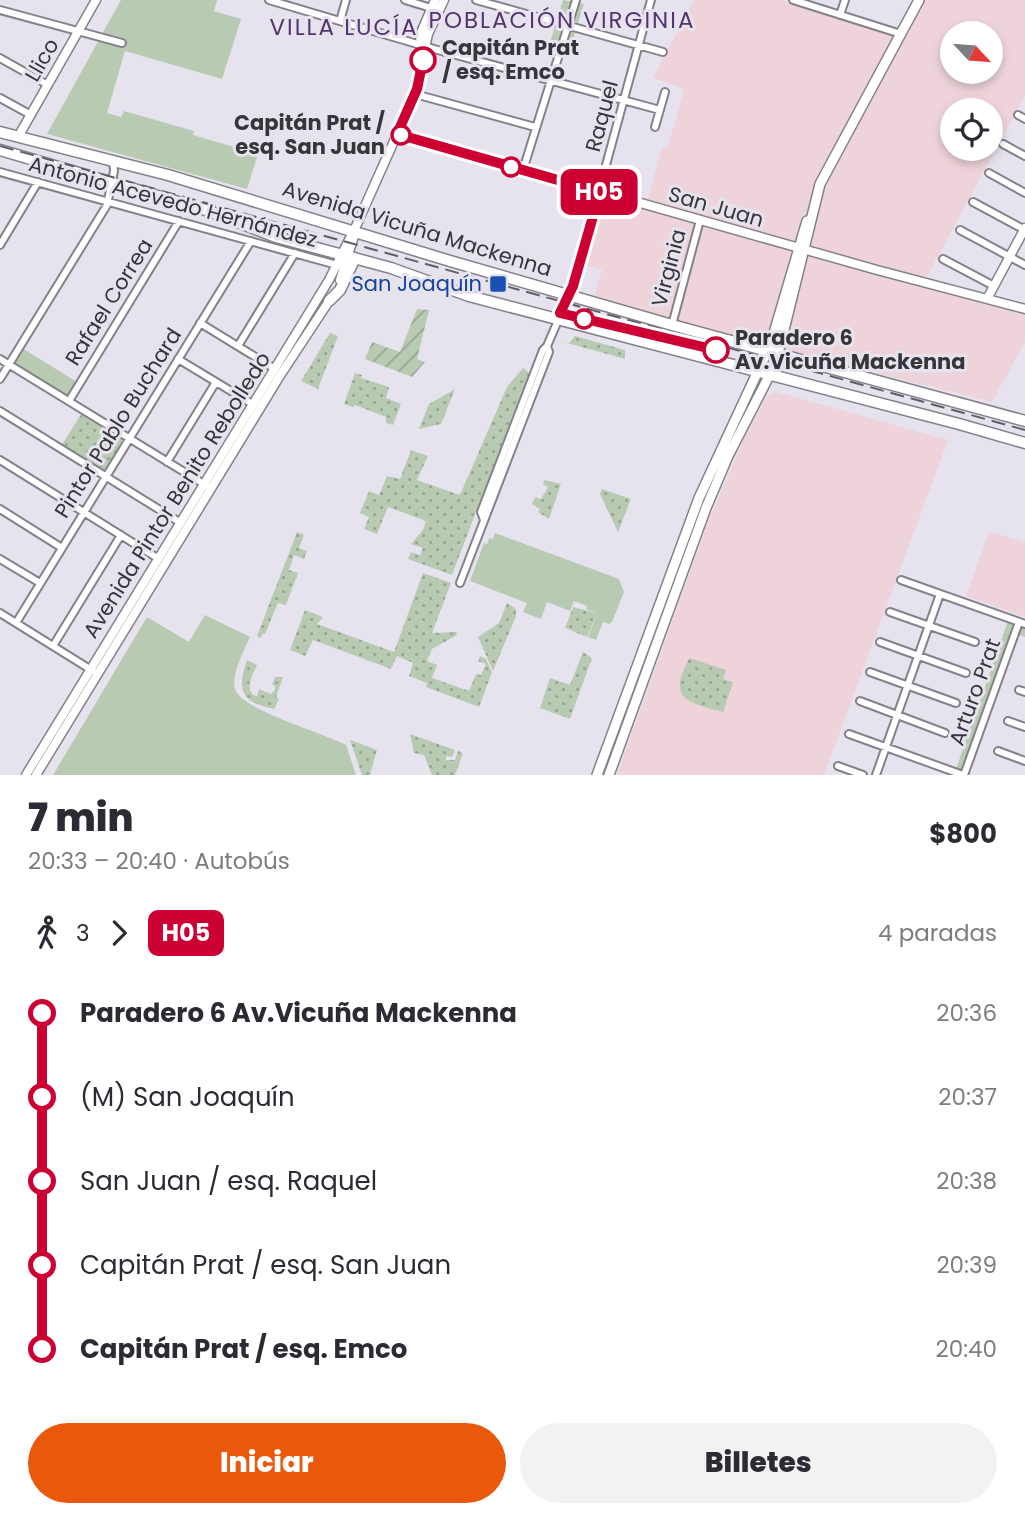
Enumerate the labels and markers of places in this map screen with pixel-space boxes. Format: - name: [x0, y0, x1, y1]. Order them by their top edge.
- place label: Capitán Prat / esq. Emco: [442, 33, 579, 86]
- marker: Capitán Prat / esq. Emco: [410, 47, 436, 73]
- place label: Capitán Prat / esq. San Juan: [234, 108, 385, 161]
- marker: Capitán Prat / esq. San Juan: [391, 125, 411, 145]
- unlabelled marker: [501, 157, 521, 177]
- place label: San Joaquín: [351, 269, 482, 298]
- marker: San Joaquín: [488, 274, 508, 294]
- unlabelled marker: [574, 309, 594, 329]
- place label: Paradero 6 Av.Vicuña Mackenna: [735, 323, 966, 376]
- marker: Paradero 6 Av.Vicuña Mackenna: [703, 337, 729, 363]

